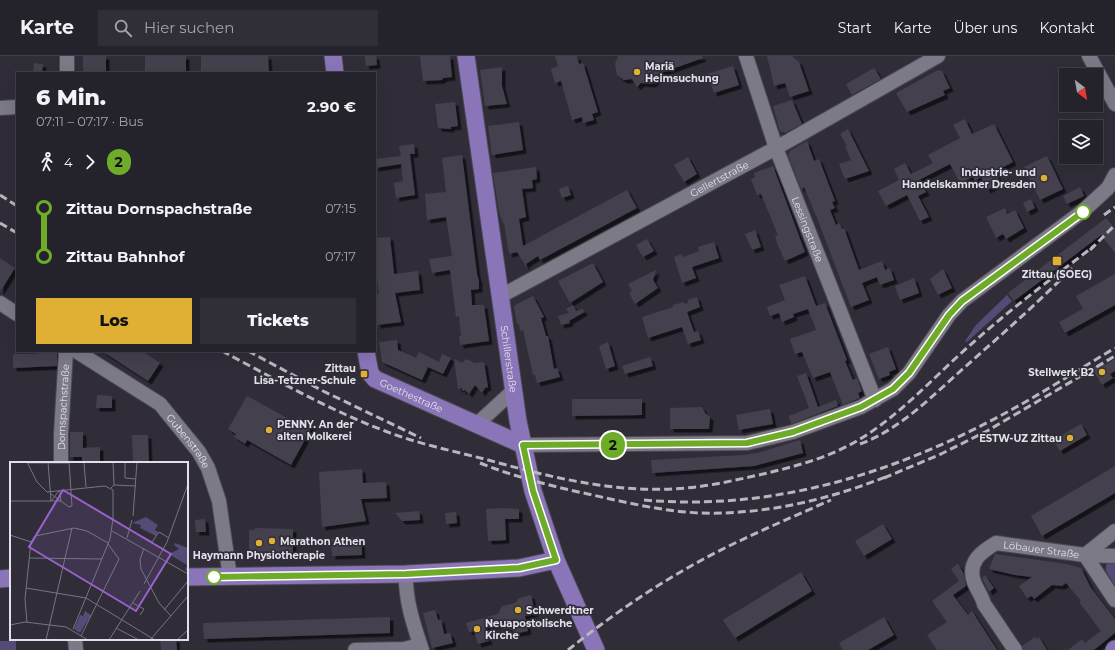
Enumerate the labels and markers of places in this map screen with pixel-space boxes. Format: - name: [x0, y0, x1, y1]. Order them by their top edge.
- place label: Mariä Heimsuchung: [645, 60, 719, 85]
- marker: Mariä Heimsuchung: [632, 67, 642, 77]
- place label: Industrie- und Handelskammer Dresden: [902, 166, 1036, 191]
- marker: Industrie- und Handelskammer Dresden: [1039, 173, 1049, 183]
- unlabelled marker: [1075, 204, 1091, 220]
- marker: Zittau (SOEG): [1051, 255, 1063, 267]
- place label: Zittau (SOEG): [1022, 268, 1092, 281]
- place label: Zittau Lisa-Tetzner-Schule: [254, 362, 356, 387]
- place label: Stellwerk B2: [1028, 366, 1094, 379]
- marker: Stellwerk B2: [1097, 367, 1107, 377]
- marker: Zittau Lisa-Tetzner-Schule: [359, 369, 369, 379]
- place label: PENNY. An der alten Molkerei: [277, 418, 354, 443]
- marker: PENNY. An der alten Molkerei: [264, 425, 274, 435]
- place label: ESTW-UZ Zittau: [979, 432, 1062, 445]
- marker: ESTW-UZ Zittau: [1065, 433, 1075, 443]
- place label: Marathon Athen: [280, 535, 366, 548]
- marker: Marathon Athen: [267, 536, 277, 546]
- marker: Haymann Physiotherapie: [254, 538, 264, 548]
- place label: Haymann Physiotherapie: [193, 549, 325, 562]
- unlabelled marker: [206, 569, 222, 585]
- place label: Schwerdtner: [526, 604, 594, 617]
- marker: Schwerdtner: [513, 605, 523, 615]
- place label: Neuapostolische Kirche: [485, 617, 572, 642]
- marker: Neuapostolische Kirche: [472, 624, 482, 634]

